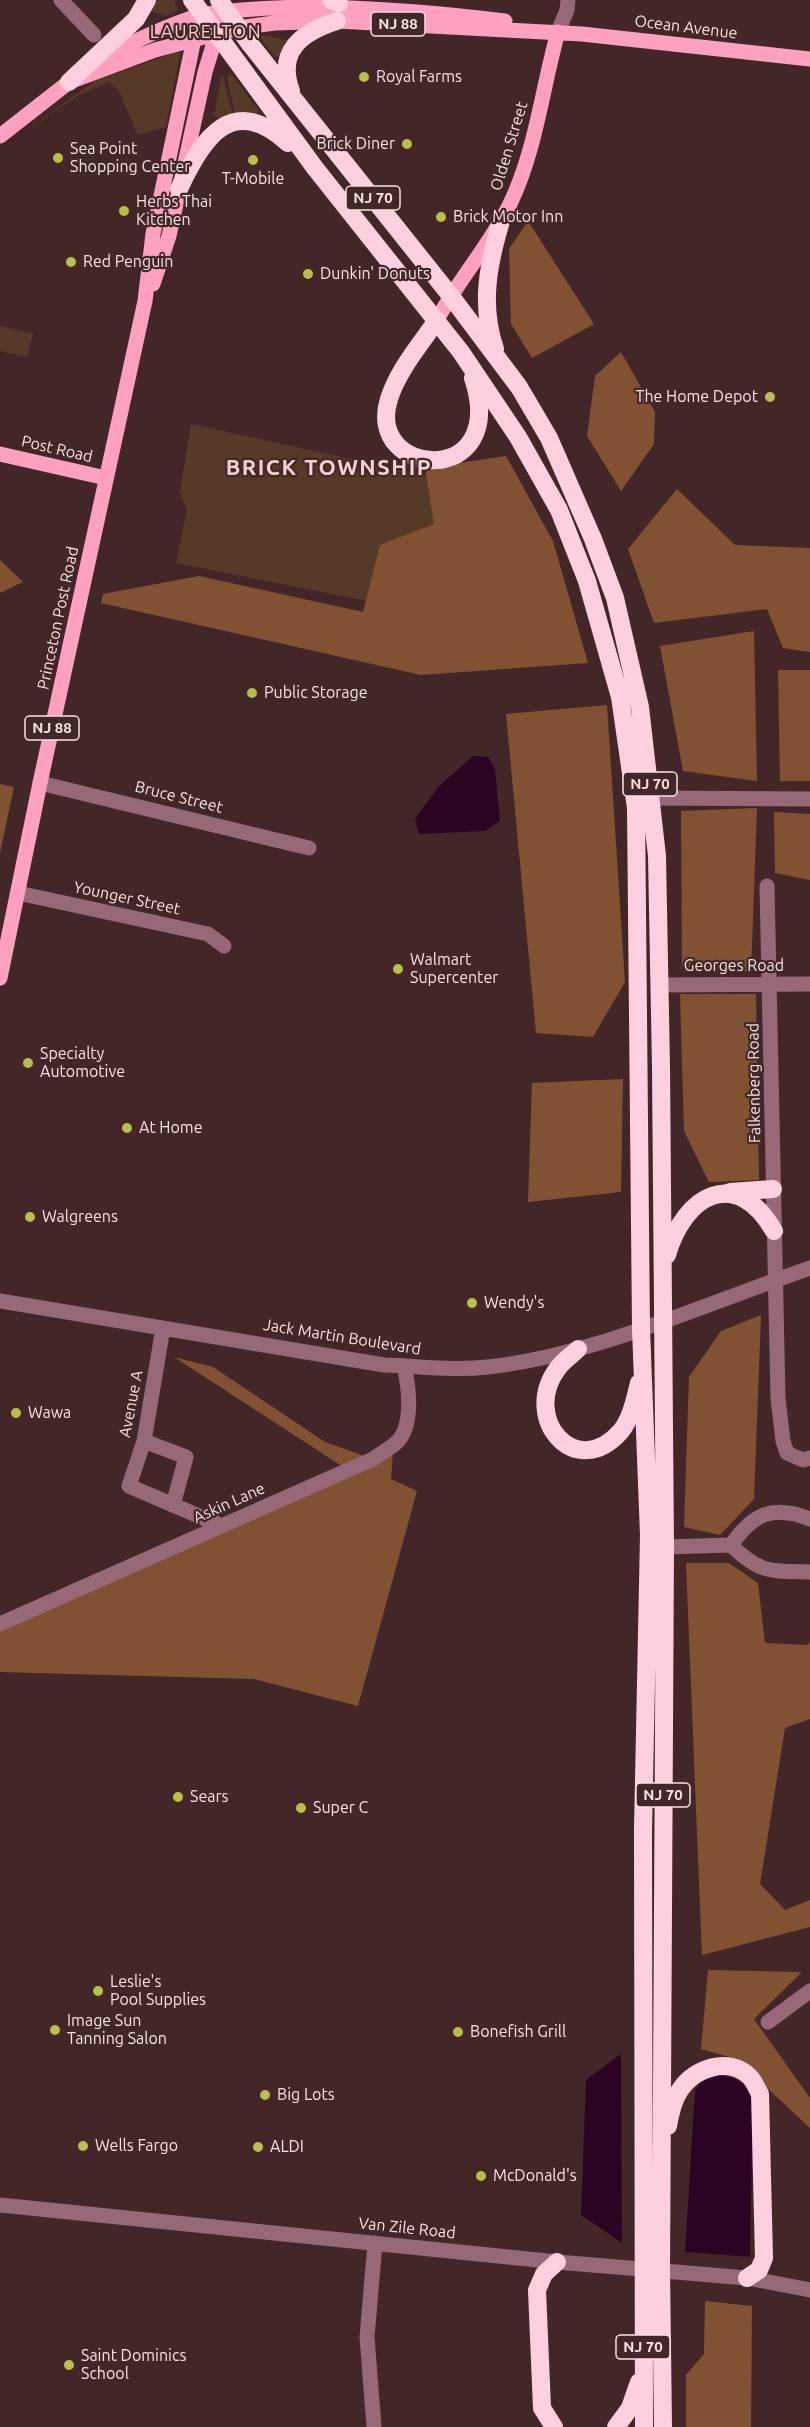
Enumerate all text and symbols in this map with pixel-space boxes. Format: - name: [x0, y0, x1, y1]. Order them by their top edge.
- street label: Ocean Avenue: [633, 11, 739, 43]
- road number: NJ 88: [371, 12, 425, 36]
- district label: LAURELTON: [150, 21, 262, 43]
- place label: Royal Farms: [376, 67, 462, 87]
- marker: Royal Farms: [357, 70, 371, 84]
- street label: Olden Street: [486, 99, 532, 193]
- place label: Brick Diner: [316, 134, 395, 154]
- marker: Brick Diner: [400, 137, 414, 151]
- place label: Sea Point Shopping Center: [70, 139, 190, 177]
- marker: Sea Point Shopping Center: [51, 151, 65, 165]
- marker: T-Mobile: [246, 153, 260, 167]
- place label: T-Mobile: [222, 169, 284, 189]
- road number: NJ 70: [346, 186, 400, 210]
- place label: Herbs Thai Kitchen: [136, 192, 212, 230]
- marker: Herbs Thai Kitchen: [117, 204, 131, 218]
- place label: Brick Motor Inn: [453, 207, 563, 227]
- marker: Brick Motor Inn: [434, 210, 448, 224]
- place label: Red Penguin: [83, 252, 173, 272]
- marker: Red Penguin: [64, 255, 78, 269]
- place label: Dunkin' Donuts: [320, 264, 430, 284]
- marker: Dunkin' Donuts: [301, 267, 315, 281]
- place label: The Home Depot: [636, 387, 758, 407]
- marker: The Home Depot: [763, 390, 777, 404]
- street label: Post Road: [20, 431, 94, 467]
- district label: BRICK TOWNSHIP: [226, 455, 432, 481]
- street label: Princeton Post Road: [33, 545, 83, 691]
- place label: Public Storage: [264, 683, 368, 703]
- marker: Public Storage: [245, 686, 259, 700]
- road number: NJ 88: [25, 716, 79, 740]
- road number: NJ 70: [623, 772, 677, 796]
- street label: Bruce Street: [133, 777, 225, 817]
- street label: Younger Street: [72, 877, 182, 919]
- place label: Walmart Supercenter: [410, 950, 498, 988]
- street label: Georges Road: [684, 956, 784, 976]
- marker: Walmart Supercenter: [391, 962, 405, 976]
- street label: Falkenberg Road: [743, 1023, 765, 1143]
- place label: Specialty Automotive: [40, 1044, 125, 1082]
- marker: Specialty Automotive: [21, 1056, 35, 1070]
- place label: At Home: [139, 1118, 203, 1138]
- marker: At Home: [120, 1121, 134, 1135]
- place label: Walgreens: [42, 1207, 118, 1227]
- marker: Walgreens: [23, 1210, 37, 1224]
- place label: Wendy's: [484, 1293, 544, 1313]
- marker: Wendy's: [465, 1296, 479, 1310]
- street label: Jack Martin Boulevard: [262, 1315, 422, 1359]
- street label: Avenue A: [115, 1369, 147, 1439]
- place label: Wawa: [28, 1403, 71, 1423]
- marker: Wawa: [9, 1406, 23, 1420]
- street label: Askin Lane: [190, 1479, 268, 1527]
- road number: NJ 70: [636, 1783, 690, 1807]
- place label: Sears: [190, 1787, 228, 1807]
- marker: Sears: [171, 1790, 185, 1804]
- place label: Super C: [313, 1798, 368, 1818]
- marker: Super C: [294, 1801, 308, 1815]
- place label: Leslie's Pool Supplies: [110, 1972, 206, 2010]
- marker: Leslie's Pool Supplies: [91, 1984, 105, 1998]
- place label: Image Sun Tanning Salon: [67, 2011, 167, 2049]
- place label: Bonefish Grill: [470, 2022, 566, 2042]
- marker: Image Sun Tanning Salon: [48, 2023, 62, 2037]
- marker: Bonefish Grill: [451, 2025, 465, 2039]
- place label: Big Lots: [277, 2085, 335, 2105]
- marker: Big Lots: [258, 2088, 272, 2102]
- place label: Wells Fargo: [95, 2136, 178, 2156]
- place label: ALDI: [270, 2137, 304, 2157]
- marker: Wells Fargo: [76, 2139, 90, 2153]
- marker: ALDI: [251, 2140, 265, 2154]
- place label: McDonald's: [493, 2166, 577, 2186]
- marker: McDonald's: [474, 2169, 488, 2183]
- street label: Van Zile Road: [357, 2213, 457, 2243]
- road number: NJ 70: [616, 2335, 670, 2359]
- place label: Saint Dominics School: [81, 2346, 186, 2384]
- marker: Saint Dominics School: [62, 2358, 76, 2372]

